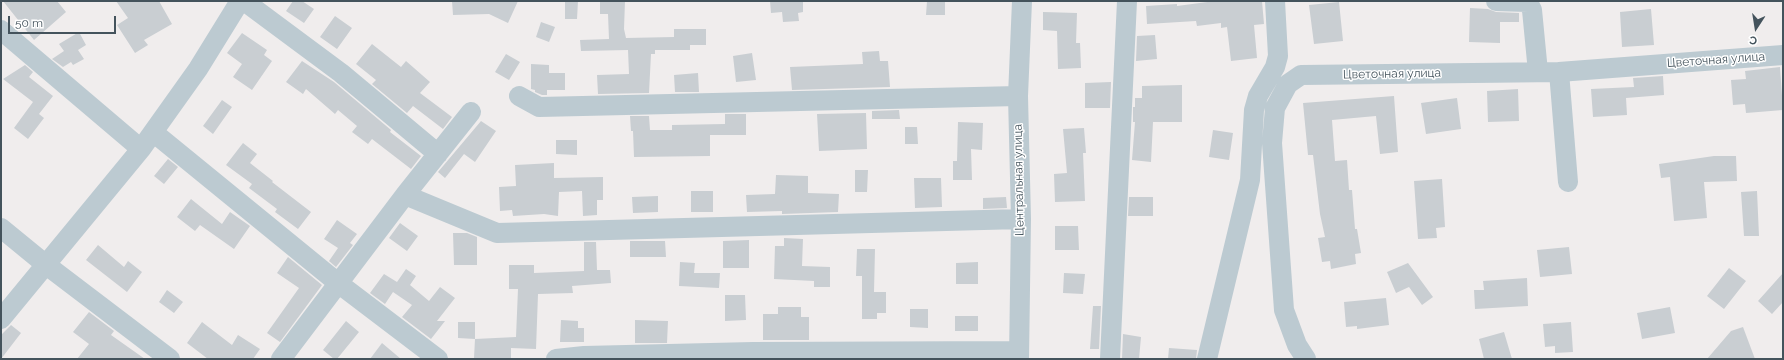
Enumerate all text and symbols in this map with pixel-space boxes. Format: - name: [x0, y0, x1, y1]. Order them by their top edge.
- scale bar: [10, 8, 118, 34]
- north arrow: [1736, 8, 1776, 48]
- text: 50 m: [15, 16, 43, 30]
- text: С: [1748, 33, 1758, 47]
- street label: Цветочная улица: [1667, 49, 1765, 71]
- street label: Цветочная улица: [1343, 66, 1441, 82]
- street label: Центральная улица: [1011, 124, 1027, 236]

